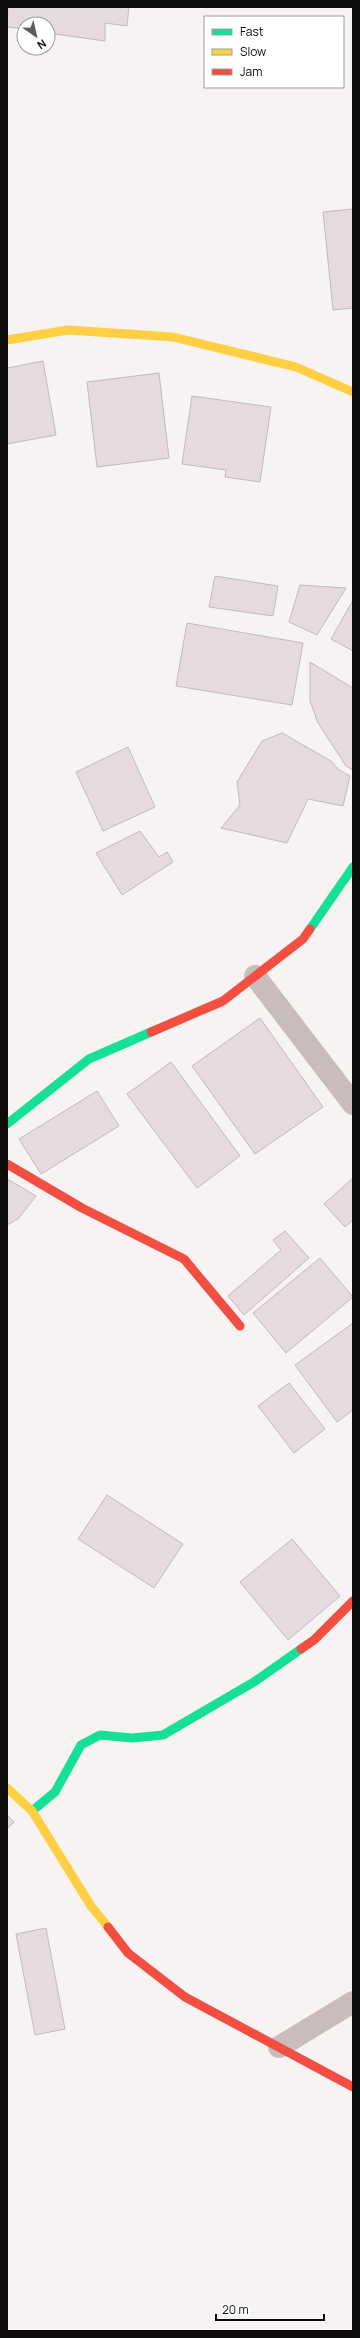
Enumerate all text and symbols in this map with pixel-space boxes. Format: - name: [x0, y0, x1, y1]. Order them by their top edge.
- north arrow: [16, 16, 56, 56]
- legend: [204, 16, 344, 88]
- text: Fast: [240, 23, 264, 40]
- text: N: [34, 36, 49, 53]
- text: Slow: [240, 43, 266, 60]
- text: Jam: [240, 63, 262, 80]
- scale bar: [216, 2296, 324, 2322]
- text: 20 m: [222, 2301, 249, 2318]

